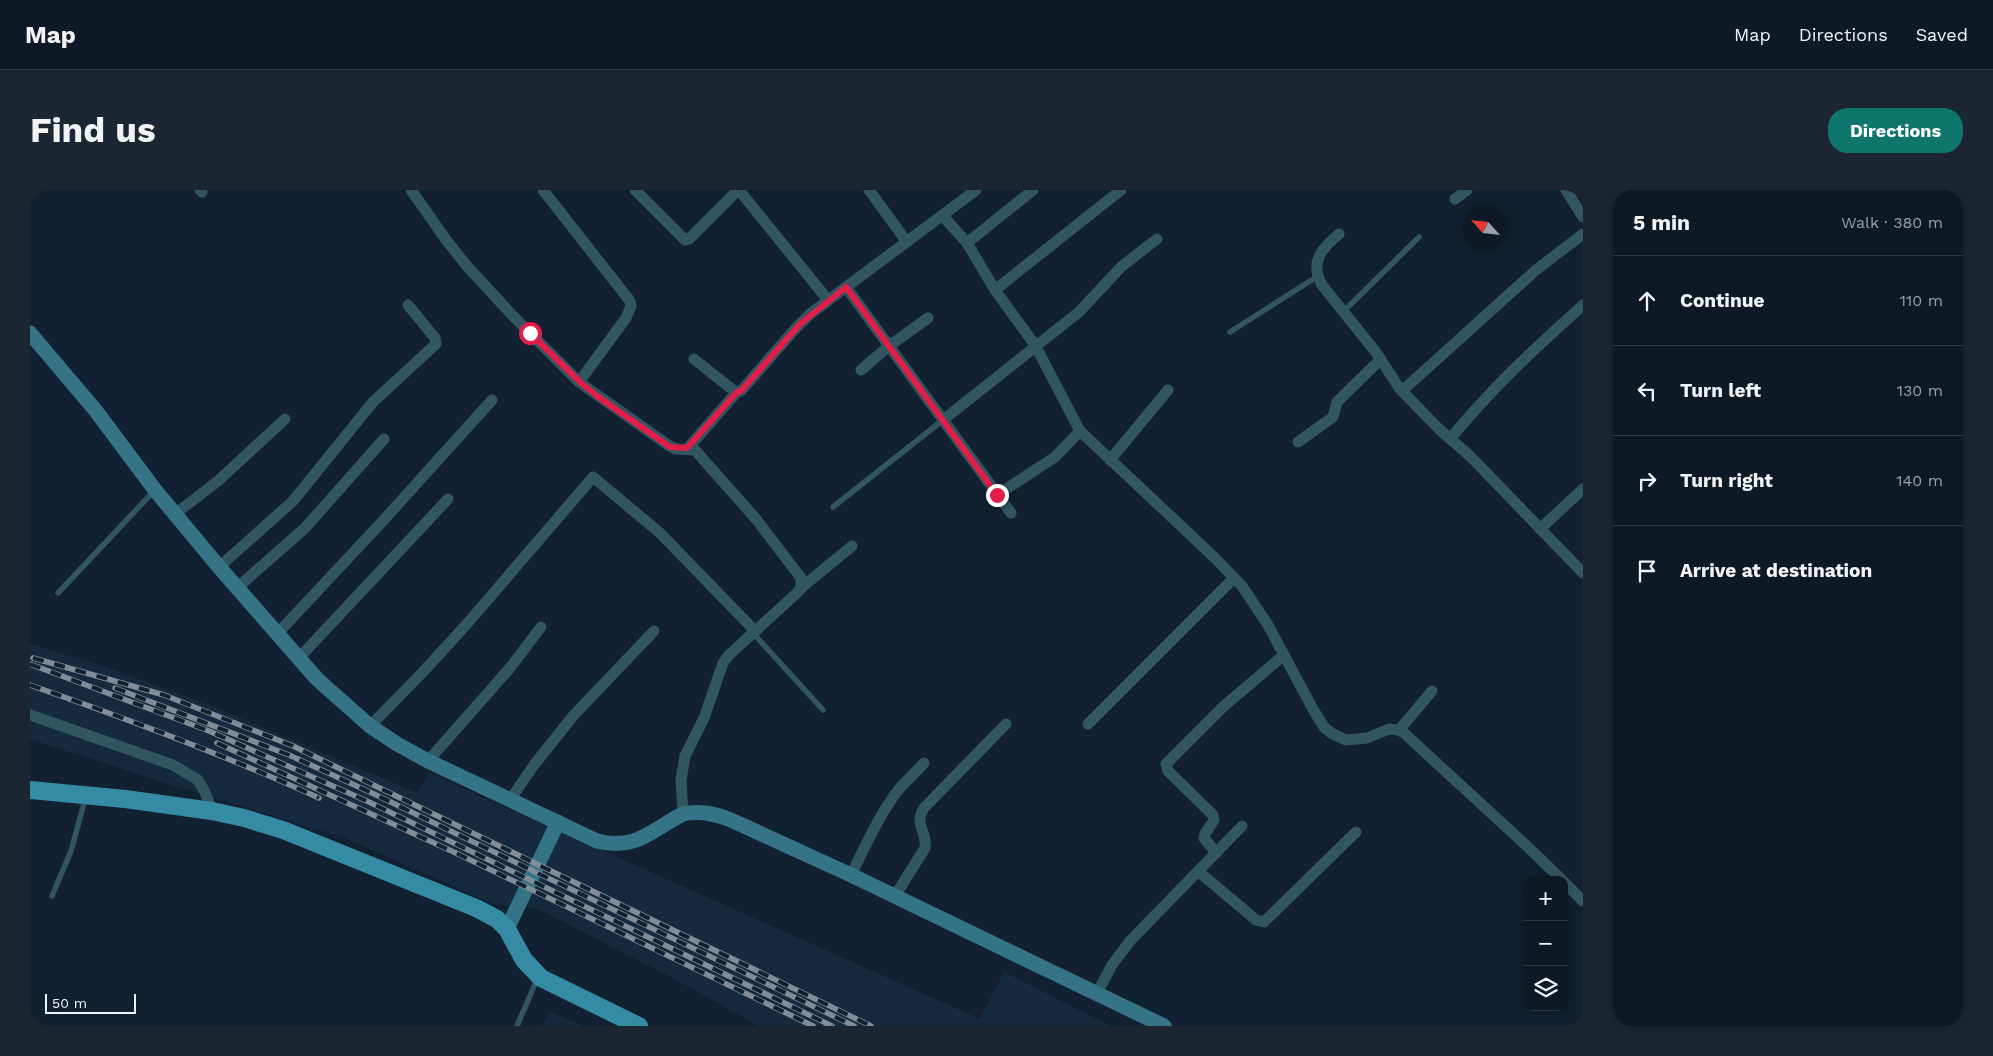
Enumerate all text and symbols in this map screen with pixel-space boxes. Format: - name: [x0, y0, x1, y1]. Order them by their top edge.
- text: Map: [25, 21, 76, 49]
- text: Map: [1734, 24, 1771, 45]
- text: Directions: [1799, 24, 1888, 45]
- text: Saved: [1916, 24, 1968, 45]
- button: Directions: [1828, 108, 1963, 153]
- text: Find us: [30, 109, 156, 151]
- north arrow: [1463, 205, 1508, 250]
- text: 5 min: [1633, 210, 1690, 235]
- text: Walk · 380 m: [1841, 213, 1943, 232]
- icon: ahead: [1633, 287, 1661, 315]
- text: Continue: [1680, 289, 1764, 312]
- text: 110 m: [1900, 291, 1943, 310]
- route start: [519, 322, 542, 345]
- icon: left: [1633, 377, 1661, 405]
- text: Turn left: [1680, 379, 1761, 402]
- text: 130 m: [1897, 381, 1943, 400]
- icon: right: [1633, 467, 1661, 495]
- text: Turn right: [1680, 469, 1773, 492]
- text: 140 m: [1896, 471, 1943, 490]
- route end: [986, 484, 1009, 507]
- icon: arrive: [1633, 557, 1661, 585]
- text: Arrive at destination: [1680, 559, 1872, 582]
- map controls: [1523, 876, 1568, 1011]
- button: +: [1523, 876, 1568, 921]
- button: −: [1523, 921, 1568, 966]
- button: layers: [1523, 966, 1568, 1011]
- scale bar: [45, 991, 136, 1014]
- text: 50 m: [52, 995, 87, 1011]

